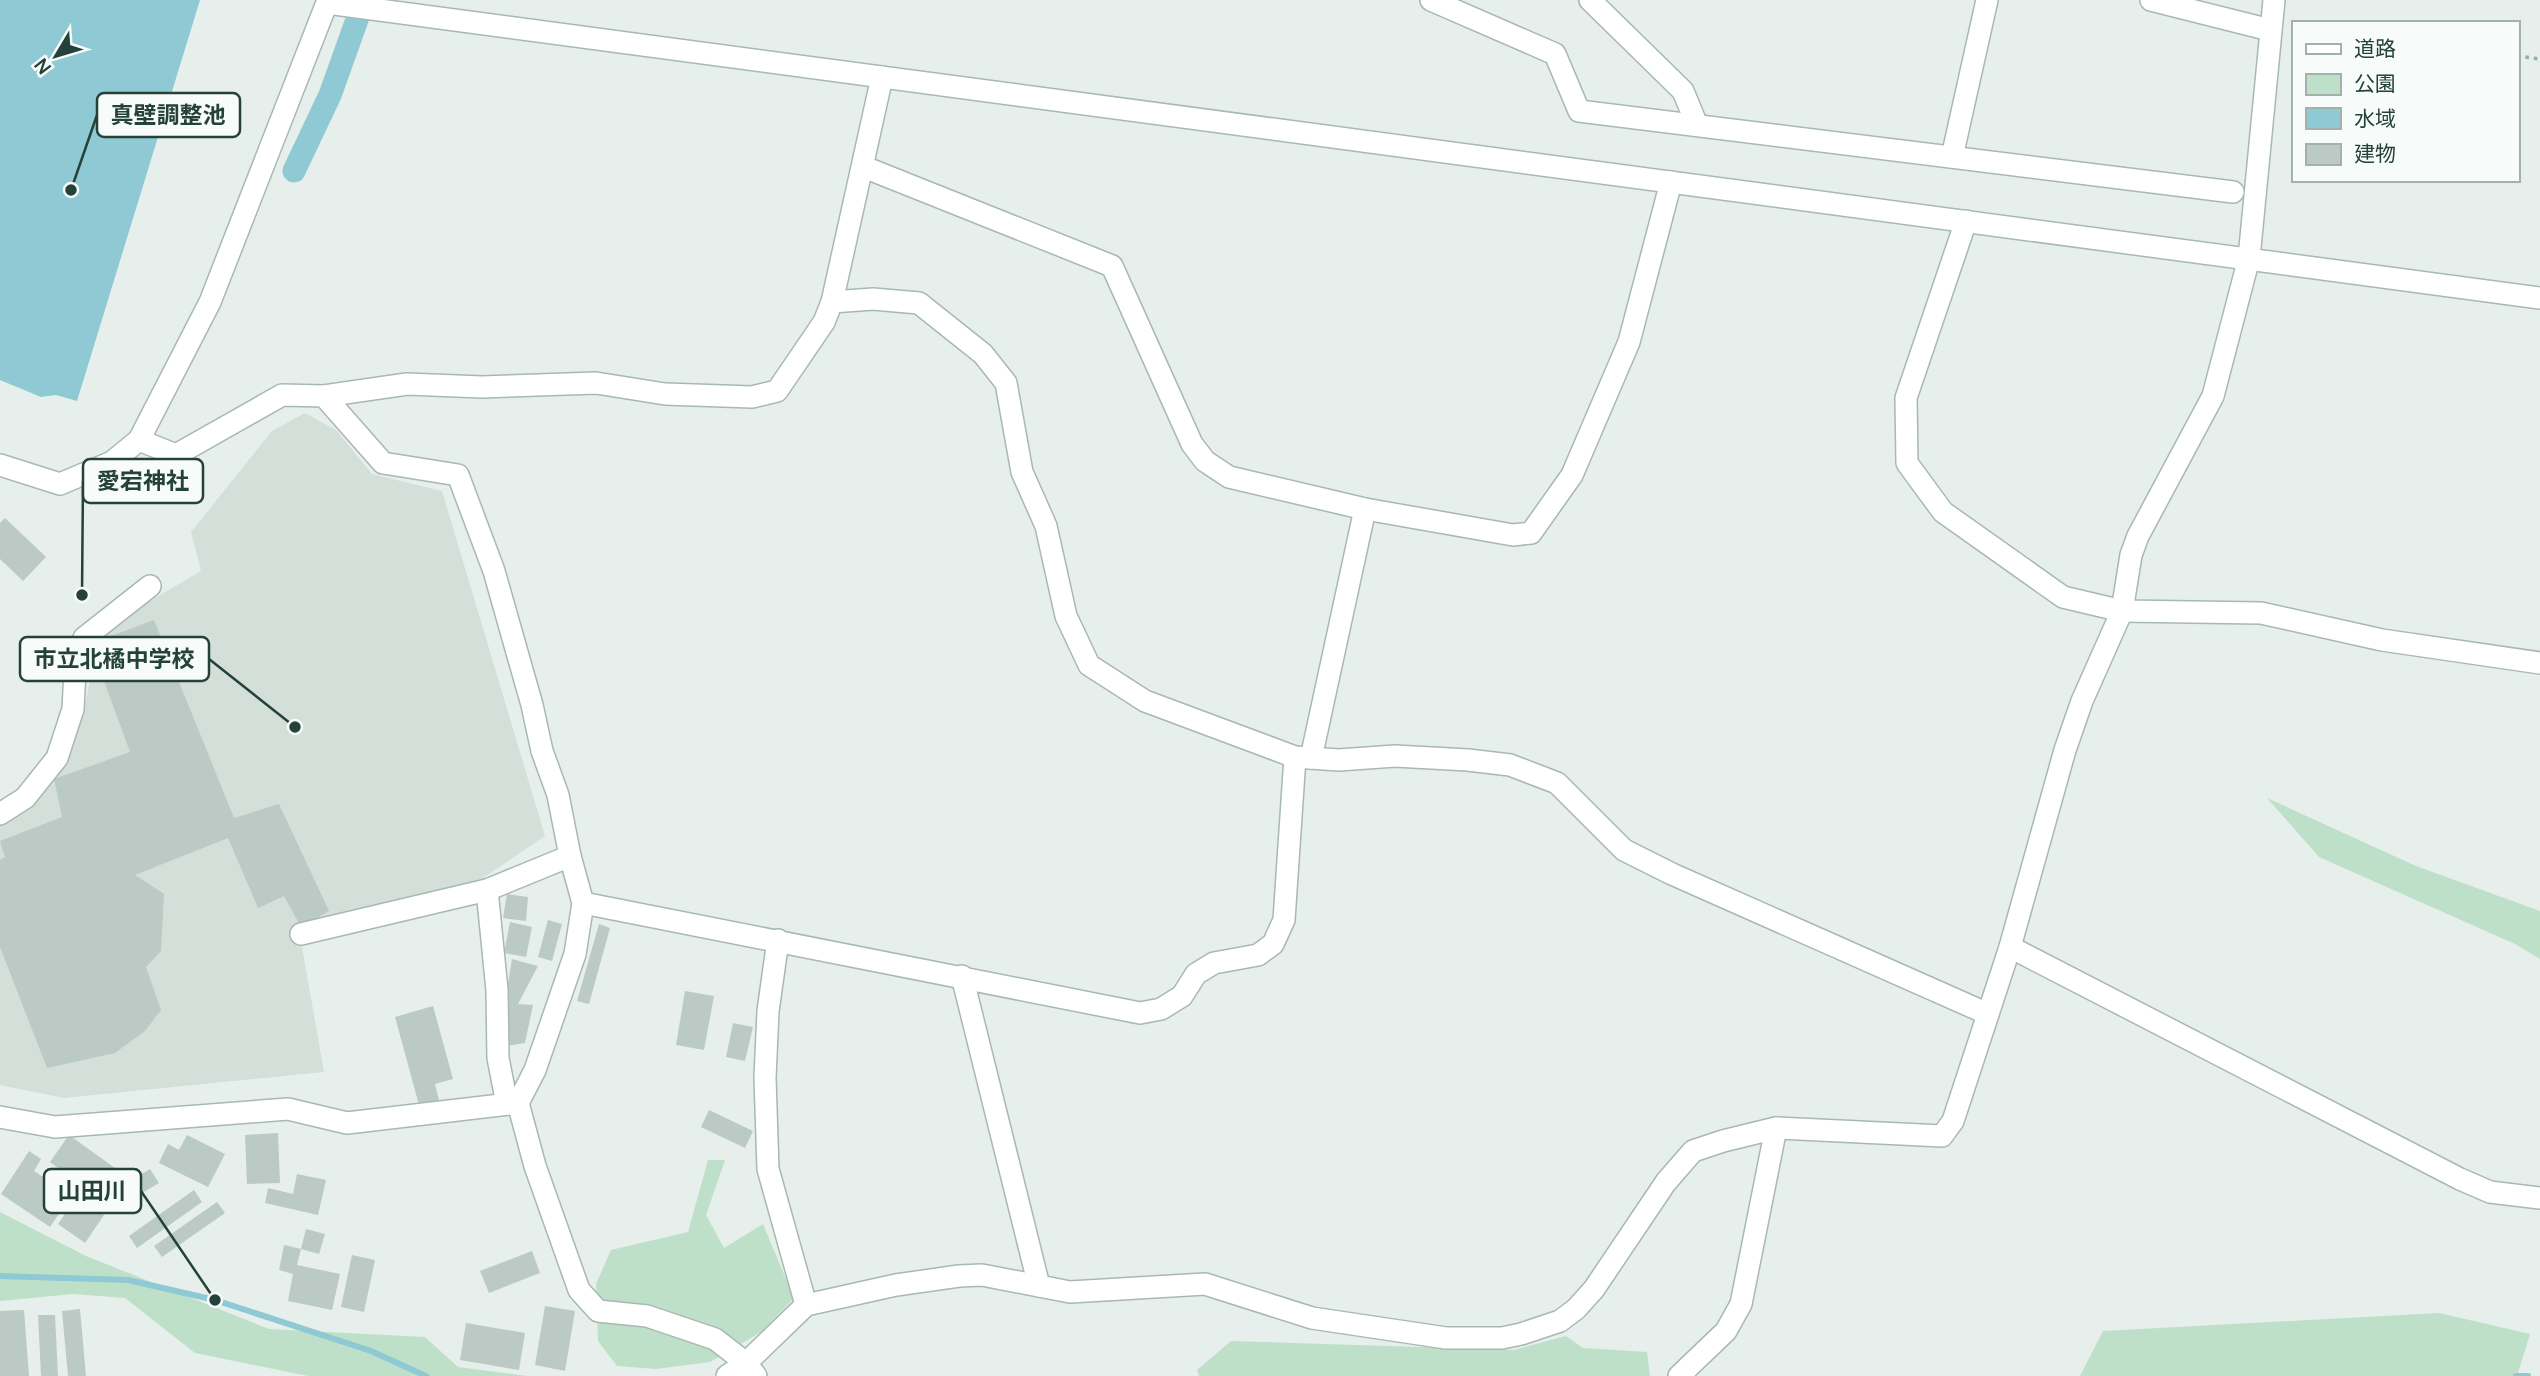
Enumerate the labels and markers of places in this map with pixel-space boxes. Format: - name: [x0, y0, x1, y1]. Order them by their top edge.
- callout: 真壁調整池: [97, 93, 240, 137]
- callout: 愛宕神社: [83, 459, 203, 503]
- callout: 市立北橘中学校: [20, 637, 209, 681]
- callout: 山田川: [44, 1169, 141, 1213]

